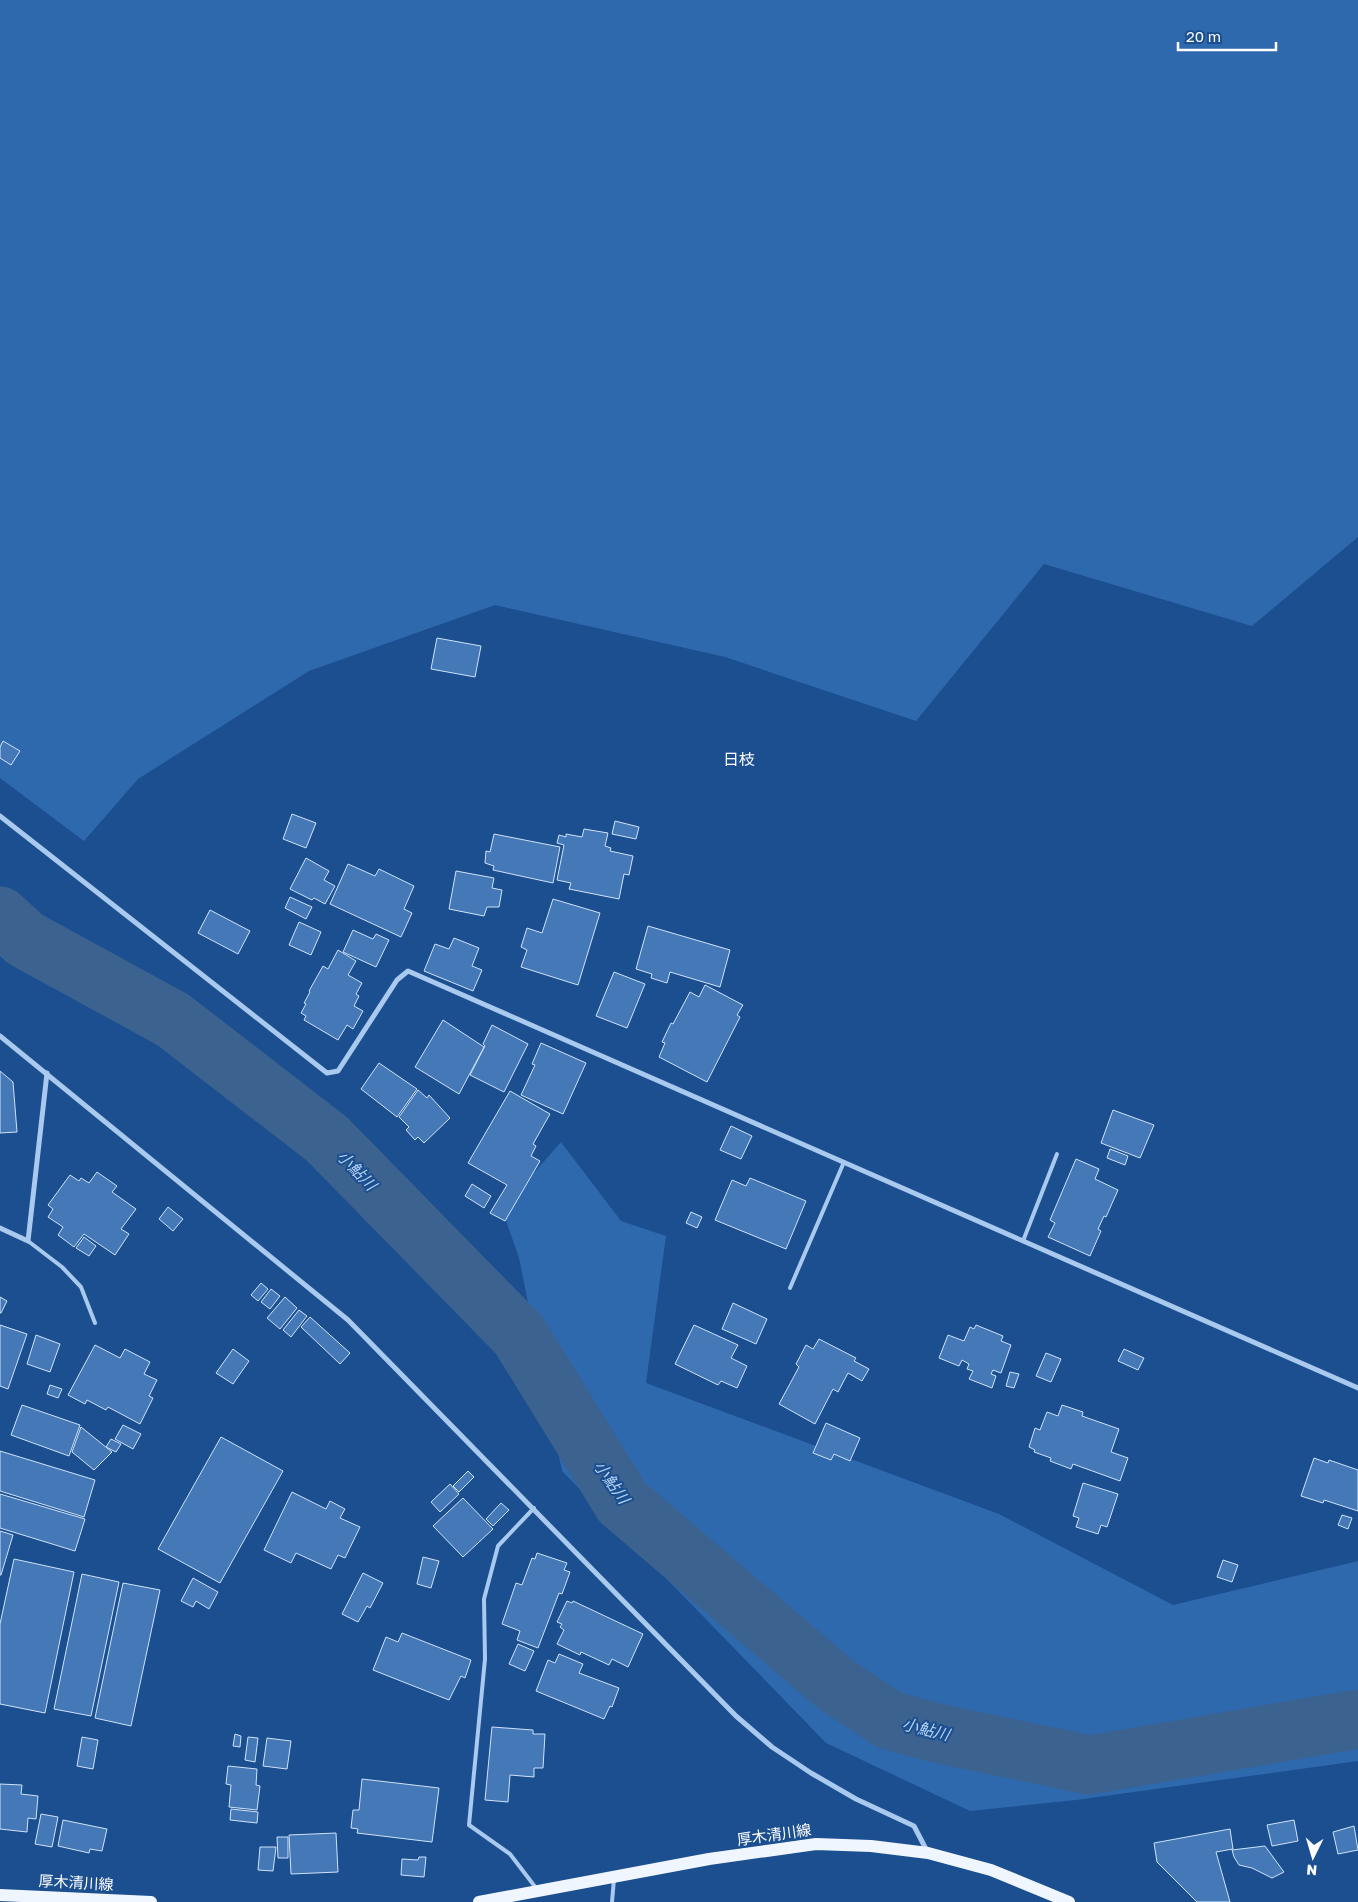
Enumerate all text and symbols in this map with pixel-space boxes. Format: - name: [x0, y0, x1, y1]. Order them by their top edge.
- scale bar: [1178, 20, 1276, 52]
- text: 20 m: [1186, 27, 1221, 45]
- district label: 日枝: [723, 749, 755, 769]
- water label: 小鮎川: [333, 1146, 382, 1196]
- water label: 小鮎川: [590, 1457, 635, 1509]
- water label: 小鮎川: [900, 1713, 954, 1745]
- street label: 厚木清川線: [736, 1820, 812, 1848]
- north arrow: [1288, 1832, 1338, 1882]
- text: N: [1306, 1862, 1318, 1879]
- street label: 厚木清川線: [38, 1871, 114, 1893]

